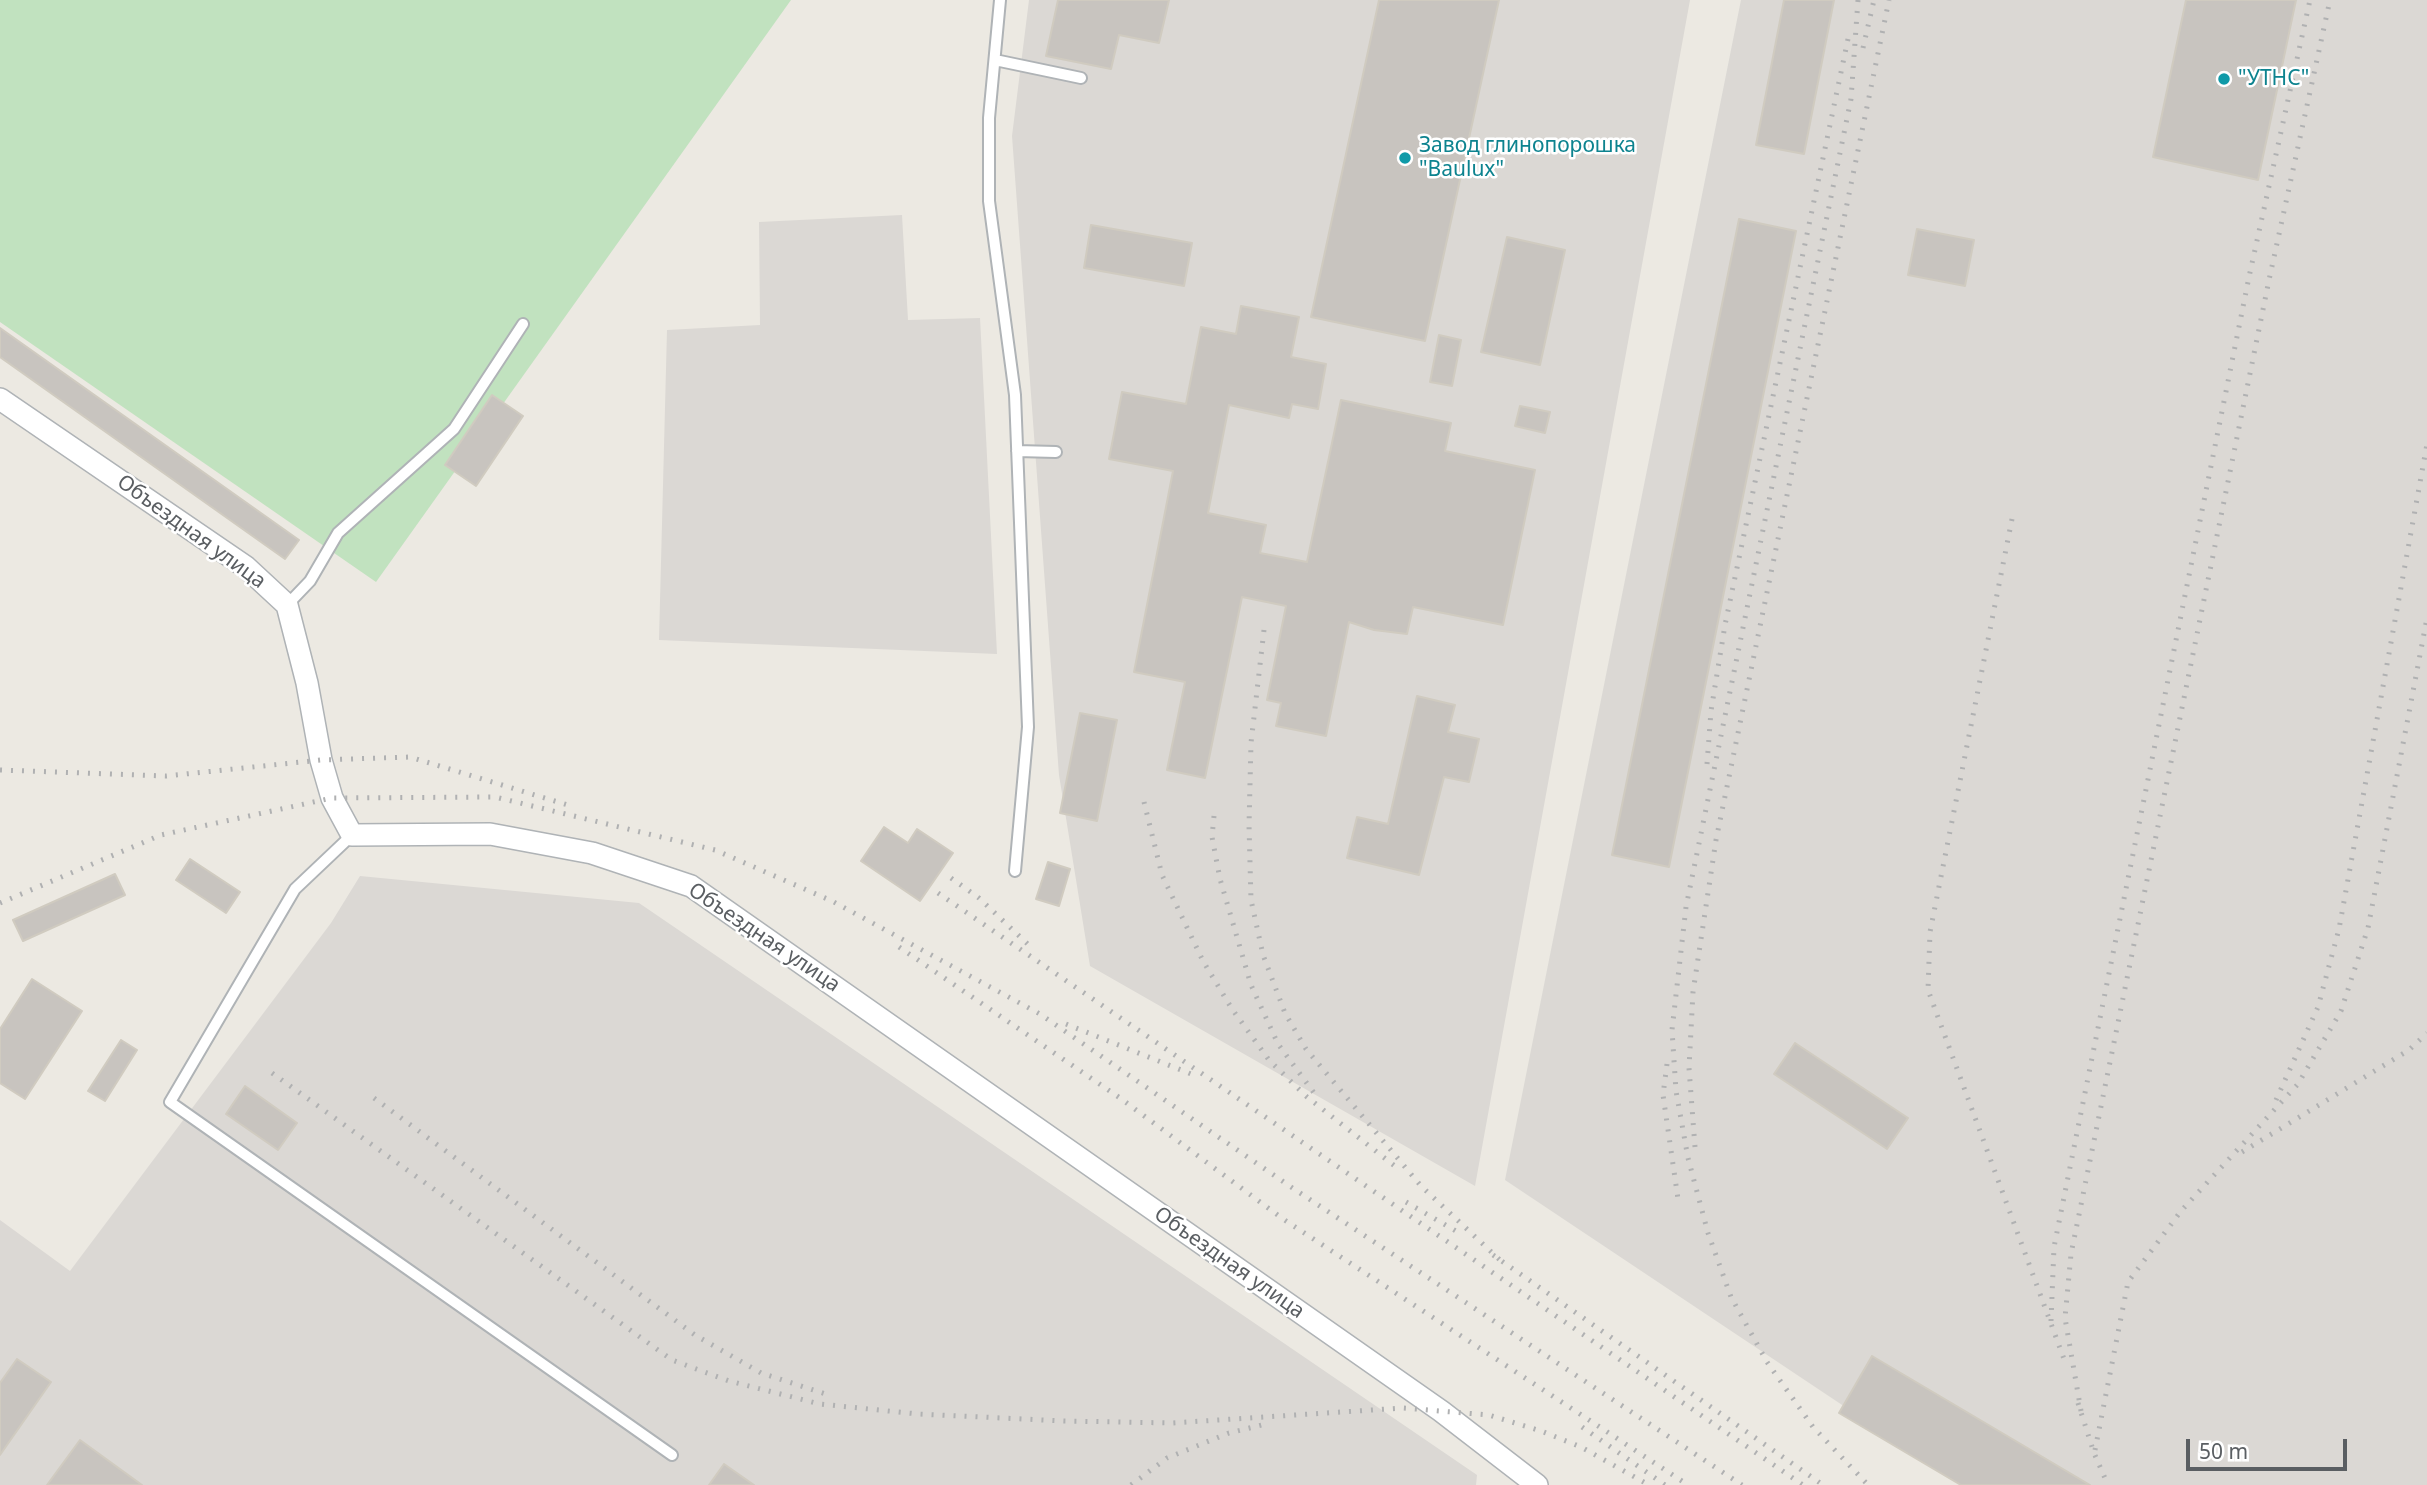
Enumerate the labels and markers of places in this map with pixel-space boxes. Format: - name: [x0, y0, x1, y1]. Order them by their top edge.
- place label: "УТНС": [2238, 66, 2309, 92]
- marker: "УТНС": [2216, 71, 2232, 87]
- place label: Завод глинопорошка "Baulux": [1419, 133, 1636, 183]
- marker: Завод глинопорошка "Baulux": [1397, 150, 1413, 166]

